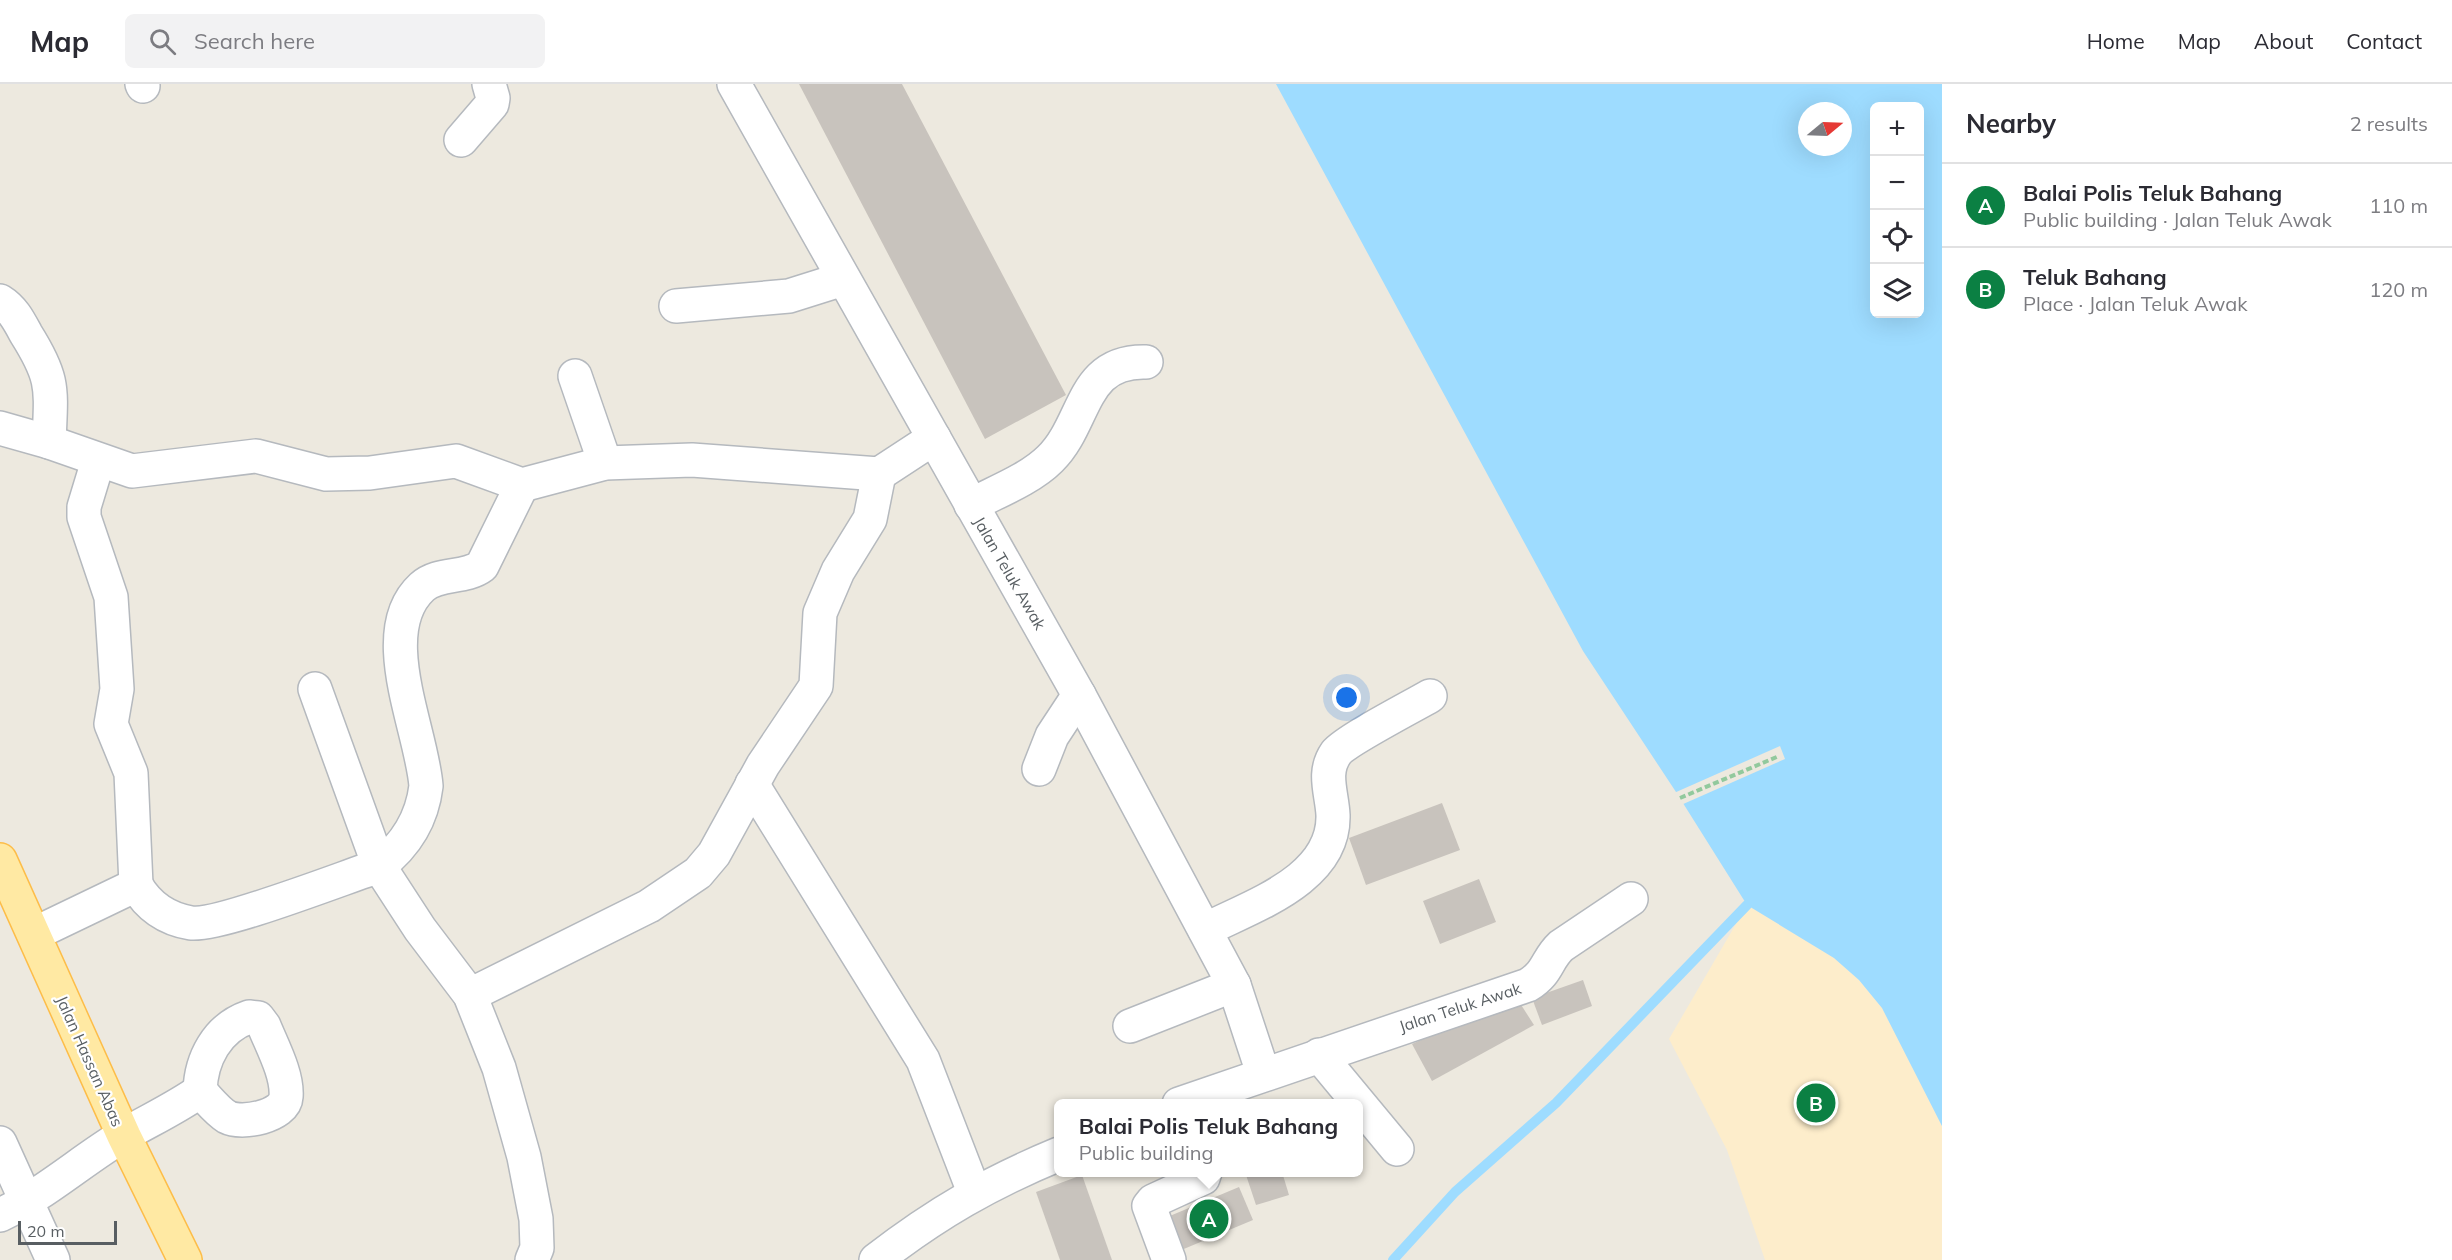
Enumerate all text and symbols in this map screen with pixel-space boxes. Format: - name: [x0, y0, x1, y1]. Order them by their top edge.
- search box: [125, 14, 545, 68]
- text: Map: [30, 24, 89, 59]
- icon: search: [146, 25, 179, 58]
- text: Search here: [194, 27, 315, 55]
- text: Home: [2087, 28, 2145, 54]
- text: Map: [2178, 28, 2221, 54]
- text: About: [2254, 28, 2313, 54]
- text: Contact: [2346, 28, 2422, 54]
- north arrow: [1798, 102, 1852, 156]
- map controls: [1870, 102, 1924, 318]
- button: +: [1870, 102, 1924, 156]
- text: Nearby: [1966, 107, 2056, 140]
- text: 2 results: [2350, 111, 2428, 136]
- button: −: [1870, 156, 1924, 210]
- text: Balai Polis Teluk Bahang: [2023, 179, 2282, 207]
- text: A: [1978, 193, 1993, 218]
- text: 110 m: [2369, 193, 2428, 218]
- text: Public building · Jalan Teluk Awak: [2023, 207, 2332, 232]
- button: locate: [1870, 210, 1924, 264]
- text: Teluk Bahang: [2023, 263, 2167, 291]
- button: layers: [1870, 264, 1924, 318]
- text: B: [1979, 277, 1992, 302]
- text: 120 m: [2369, 277, 2428, 302]
- text: Place · Jalan Teluk Awak: [2023, 291, 2248, 316]
- street label: Jalan Teluk Awak: [969, 513, 1051, 634]
- your location: [1332, 683, 1361, 712]
- street label: Jalan Teluk Awak: [1396, 978, 1524, 1036]
- street label: Jalan Hassan Abas: [52, 992, 128, 1130]
- pin: B: [1796, 1080, 1836, 1126]
- popup: [1054, 1099, 1363, 1177]
- text: Balai Polis Teluk Bahang: [1079, 1112, 1338, 1140]
- text: Public building: [1079, 1140, 1214, 1165]
- pin: A: [1190, 1196, 1228, 1242]
- scale bar: [18, 1218, 117, 1246]
- text: 20 m: [27, 1221, 64, 1241]

